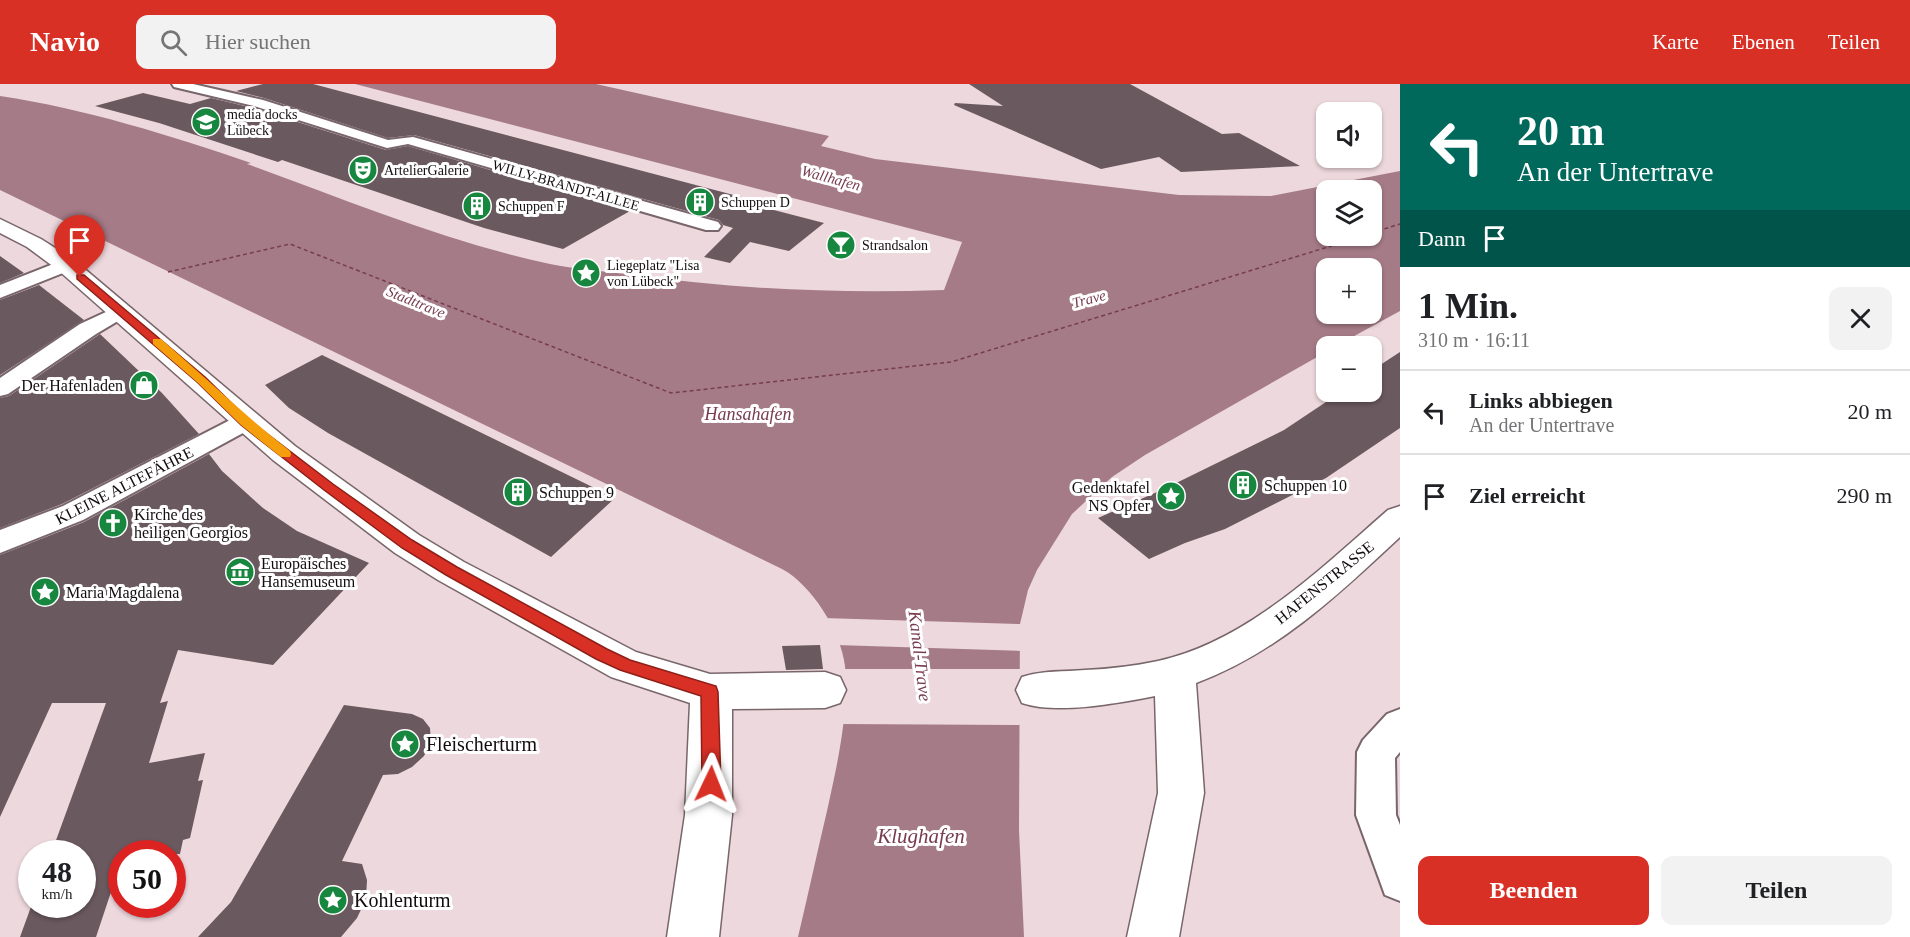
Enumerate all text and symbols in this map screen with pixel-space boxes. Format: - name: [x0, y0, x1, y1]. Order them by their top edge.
- search box: [136, 15, 556, 69]
- text: Navio: [30, 26, 100, 57]
- icon: search: [157, 26, 190, 59]
- text: Hier suchen: [205, 29, 311, 54]
- text: Karte: [1652, 30, 1699, 54]
- text: Ebenen: [1732, 30, 1795, 54]
- text: Teilen: [1828, 30, 1880, 54]
- map controls: [1316, 102, 1382, 402]
- button: sound: [1316, 102, 1382, 168]
- school or university icon: media docks Lübeck: [190, 106, 222, 138]
- place label: media docks Lübeck: [227, 107, 297, 138]
- icon: left: [1418, 108, 1496, 186]
- text: 20 m: [1517, 108, 1605, 154]
- theatre icon: ArtelierGalerie: [347, 154, 379, 186]
- street label: WILLY-BRANDT-ALLEE: [491, 157, 641, 214]
- text: An der Untertrave: [1517, 157, 1713, 187]
- water label: Wallhafen: [800, 162, 862, 194]
- place label: ArtelierGalerie: [384, 163, 469, 178]
- button: layers: [1316, 180, 1382, 246]
- building icon: Schuppen D: [684, 186, 716, 218]
- building icon: Schuppen F: [461, 190, 493, 222]
- place label: Schuppen D: [721, 195, 790, 210]
- place label: Schuppen F: [498, 199, 565, 214]
- pin: [54, 215, 105, 277]
- icon: arrive: [1478, 222, 1511, 255]
- icon: arrive: [63, 224, 96, 257]
- text: Dann: [1418, 226, 1466, 251]
- bar icon: Strandsalon: [825, 229, 857, 261]
- place label: Strandsalon: [862, 238, 928, 253]
- place icon: Liegeplatz "Lisa von Lübeck": [570, 257, 602, 289]
- place label: Liegeplatz "Lisa von Lübeck": [607, 258, 700, 289]
- button: +: [1316, 258, 1382, 324]
- water label: Stadttrave: [384, 283, 448, 321]
- text: 1 Min.: [1418, 286, 1518, 326]
- water label: Trave: [1070, 287, 1108, 311]
- button: close: [1829, 287, 1892, 350]
- text: 310 m · 16:11: [1418, 329, 1530, 351]
- button: −: [1316, 336, 1382, 402]
- shop icon: Der Hafenladen: [128, 369, 160, 401]
- place label: Der Hafenladen: [21, 377, 123, 394]
- text: Links abbiegen: [1469, 388, 1613, 413]
- icon: left: [1418, 396, 1451, 429]
- text: 20 m: [1847, 399, 1892, 424]
- water label: Hansahafen: [704, 404, 792, 424]
- text: An der Untertrave: [1469, 414, 1615, 436]
- street label: KLEINE ALTEFÄHRE: [52, 443, 196, 528]
- building icon: Schuppen 10: [1227, 469, 1259, 501]
- building icon: Schuppen 9: [502, 476, 534, 508]
- place label: Schuppen 10: [1264, 477, 1347, 495]
- place label: Gedenktafel NS Opfer: [1072, 479, 1151, 515]
- place icon: Gedenktafel NS Opfer: [1155, 480, 1187, 512]
- icon: arrive: [1418, 480, 1451, 513]
- text: Ziel erreicht: [1469, 483, 1585, 508]
- text: 290 m: [1836, 483, 1892, 508]
- place label: Schuppen 9: [539, 484, 614, 502]
- place label: Kirche des heiligen Georgios: [134, 506, 248, 542]
- church icon: Kirche des heiligen Georgios: [97, 507, 129, 539]
- street label: HAFENSTRASSE: [1272, 537, 1377, 627]
- place label: Europäisches Hansemuseum: [261, 555, 356, 590]
- museum icon: Europäisches Hansemuseum: [224, 556, 256, 588]
- place icon: Maria Magdalena: [29, 576, 61, 608]
- place label: Maria Magdalena: [66, 584, 179, 602]
- water label: Kanal-Trave: [904, 609, 935, 702]
- place icon: Fleischerturm: [389, 728, 421, 760]
- place label: Fleischerturm: [426, 733, 538, 755]
- position arrow: [679, 752, 743, 816]
- water label: Klughafen: [876, 824, 965, 848]
- speed limit sign: 50: [108, 840, 186, 918]
- text: 48: [42, 855, 72, 888]
- button: Beenden: [1418, 856, 1649, 925]
- button: Teilen: [1661, 856, 1892, 925]
- place icon: Kohlenturm: [317, 884, 349, 916]
- text: km/h: [42, 886, 72, 902]
- place label: Kohlenturm: [354, 889, 451, 911]

